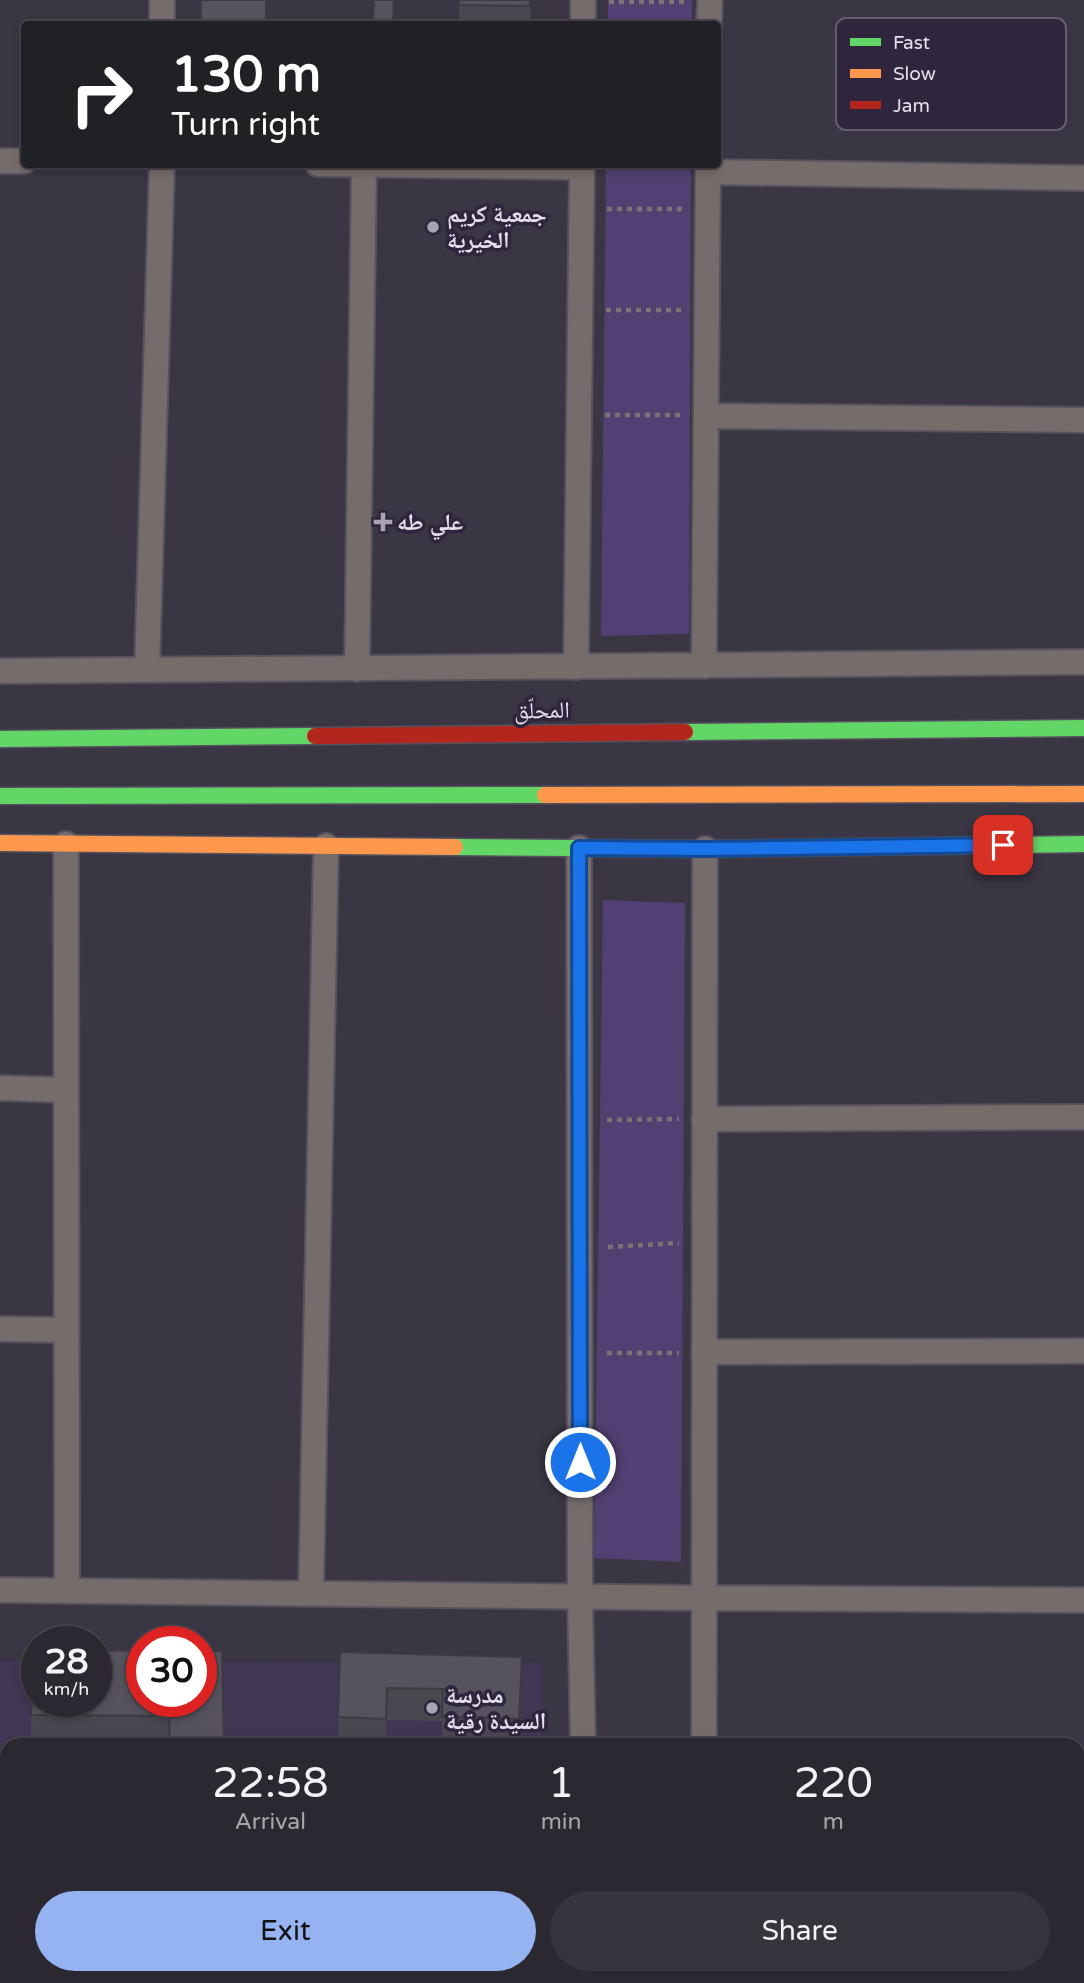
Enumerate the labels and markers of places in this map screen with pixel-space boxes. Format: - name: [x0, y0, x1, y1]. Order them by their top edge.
- place label: جمعية كريم الخيرية: [447, 201, 547, 255]
- marker: جمعية كريم الخيرية: [425, 219, 441, 235]
- place label: علي طه: [397, 509, 463, 541]
- marker: علي طه: [375, 514, 391, 530]
- pin: [973, 815, 1033, 875]
- place label: مدرسة السيدة رقية: [446, 1682, 546, 1736]
- marker: مدرسة السيدة رقية: [424, 1700, 440, 1716]

